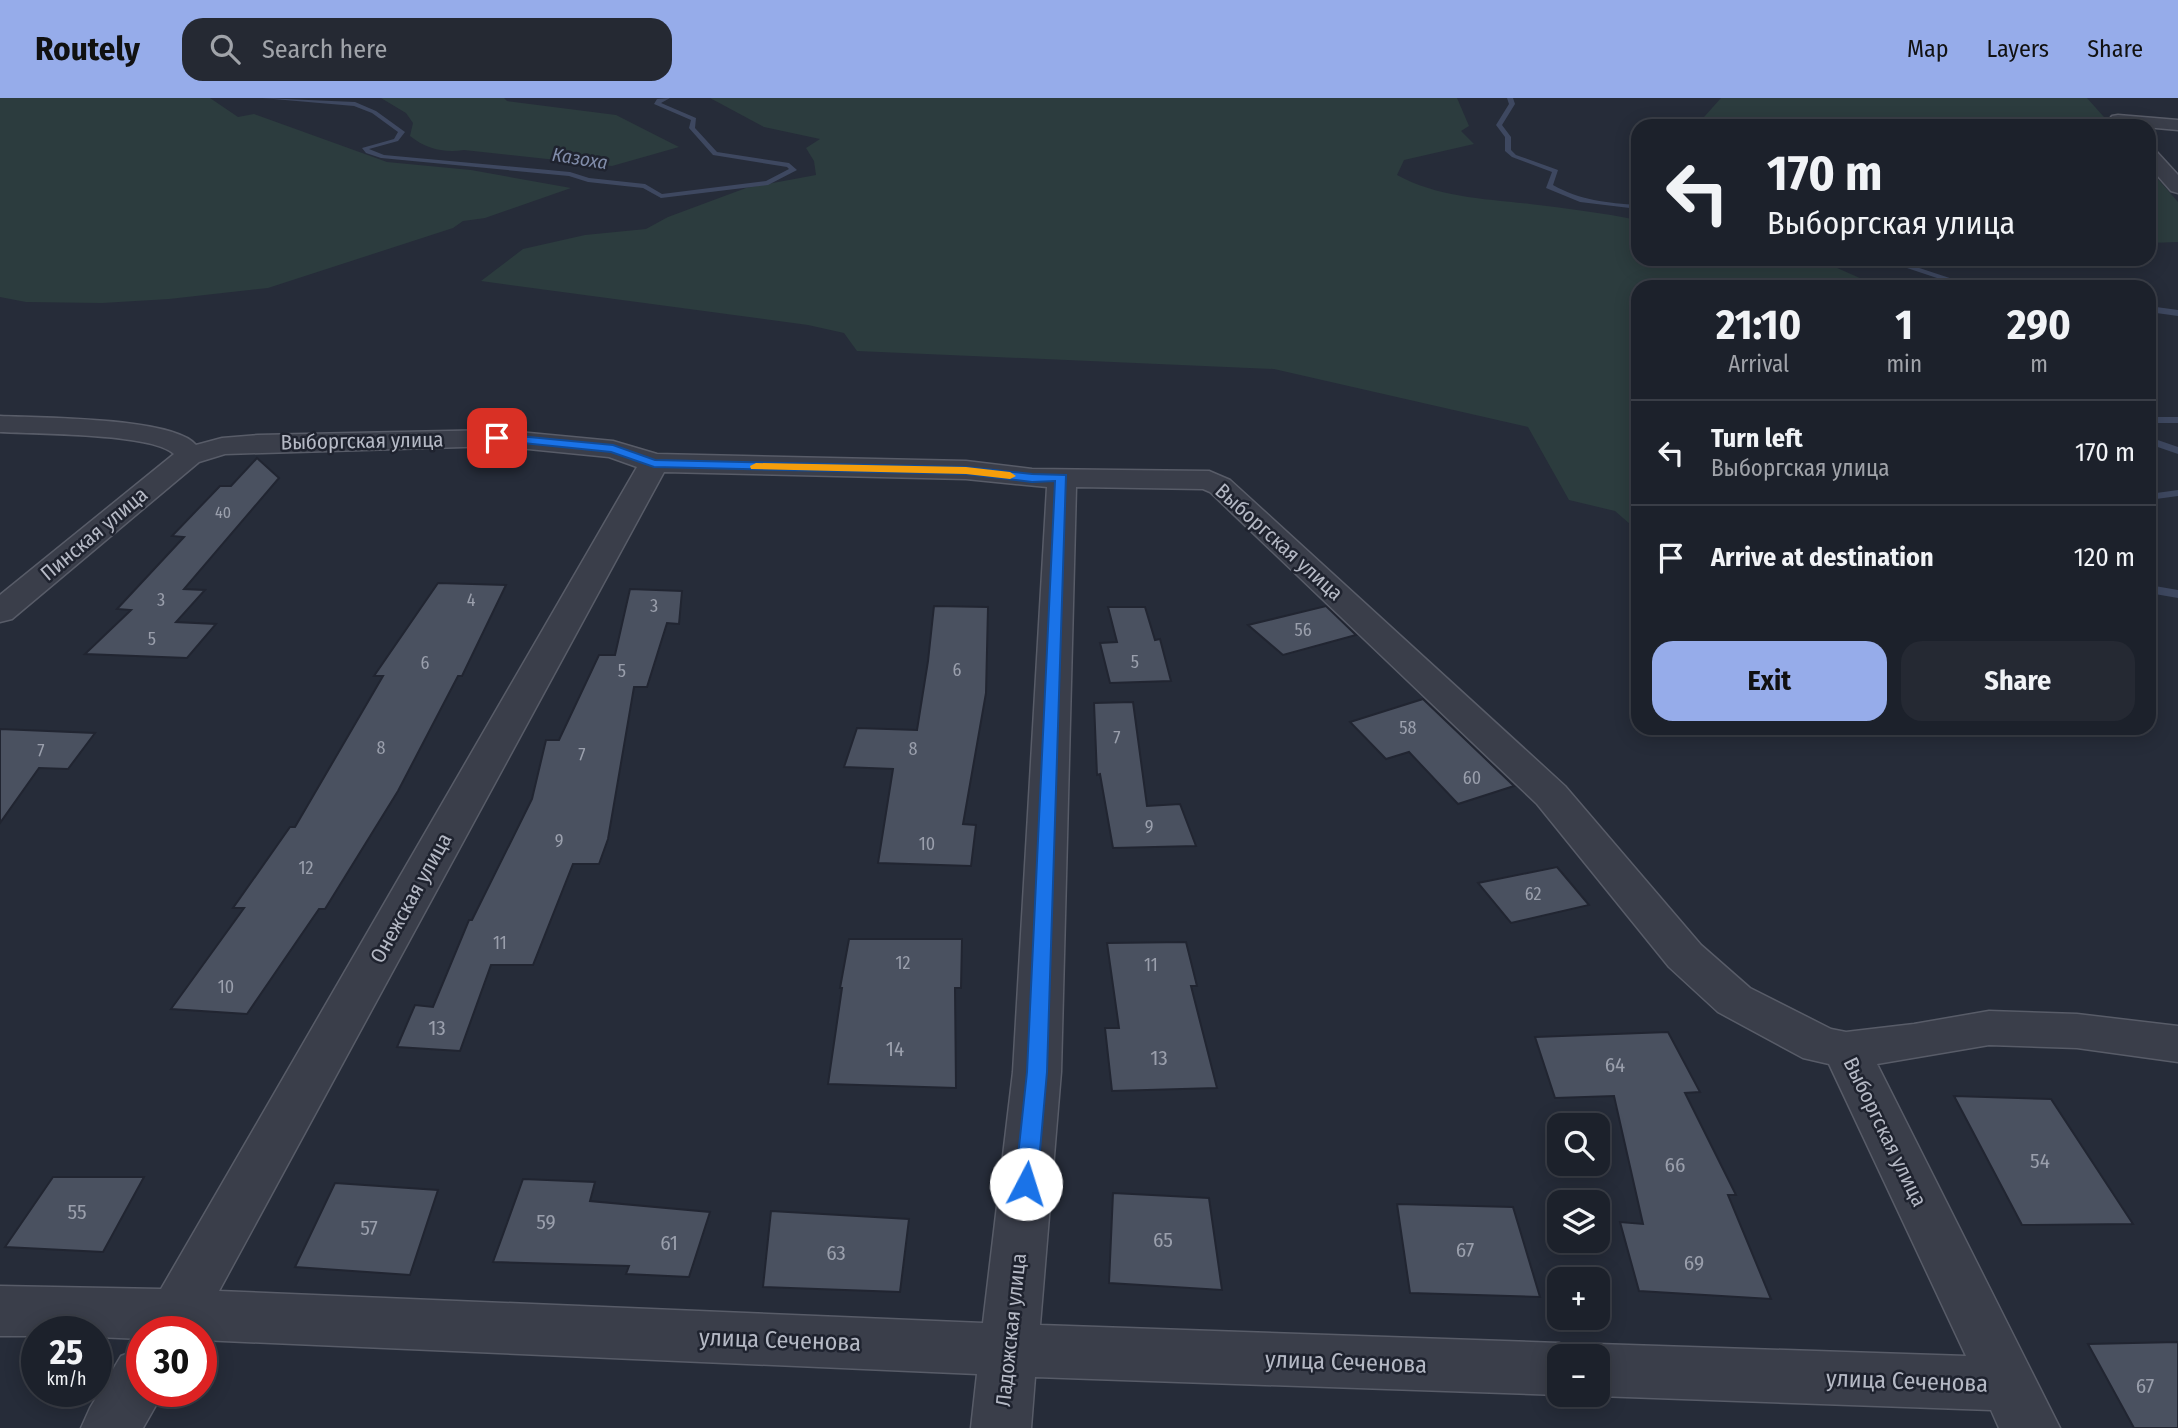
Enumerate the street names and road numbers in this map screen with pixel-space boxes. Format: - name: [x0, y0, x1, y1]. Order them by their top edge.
- street label: Выборгская улица: [280, 427, 444, 455]
- street label: Выборгская улица: [1210, 478, 1348, 606]
- street label: Пинская улица: [35, 482, 153, 586]
- street label: Онежская улица: [365, 828, 457, 968]
- street label: Выборгская улица: [1838, 1053, 1932, 1211]
- street label: Ладожская улица: [990, 1252, 1032, 1408]
- street label: улица Сеченова: [699, 1323, 861, 1357]
- street label: улица Сеченова: [1265, 1345, 1427, 1379]
- street label: улица Сеченова: [1826, 1364, 1988, 1398]

